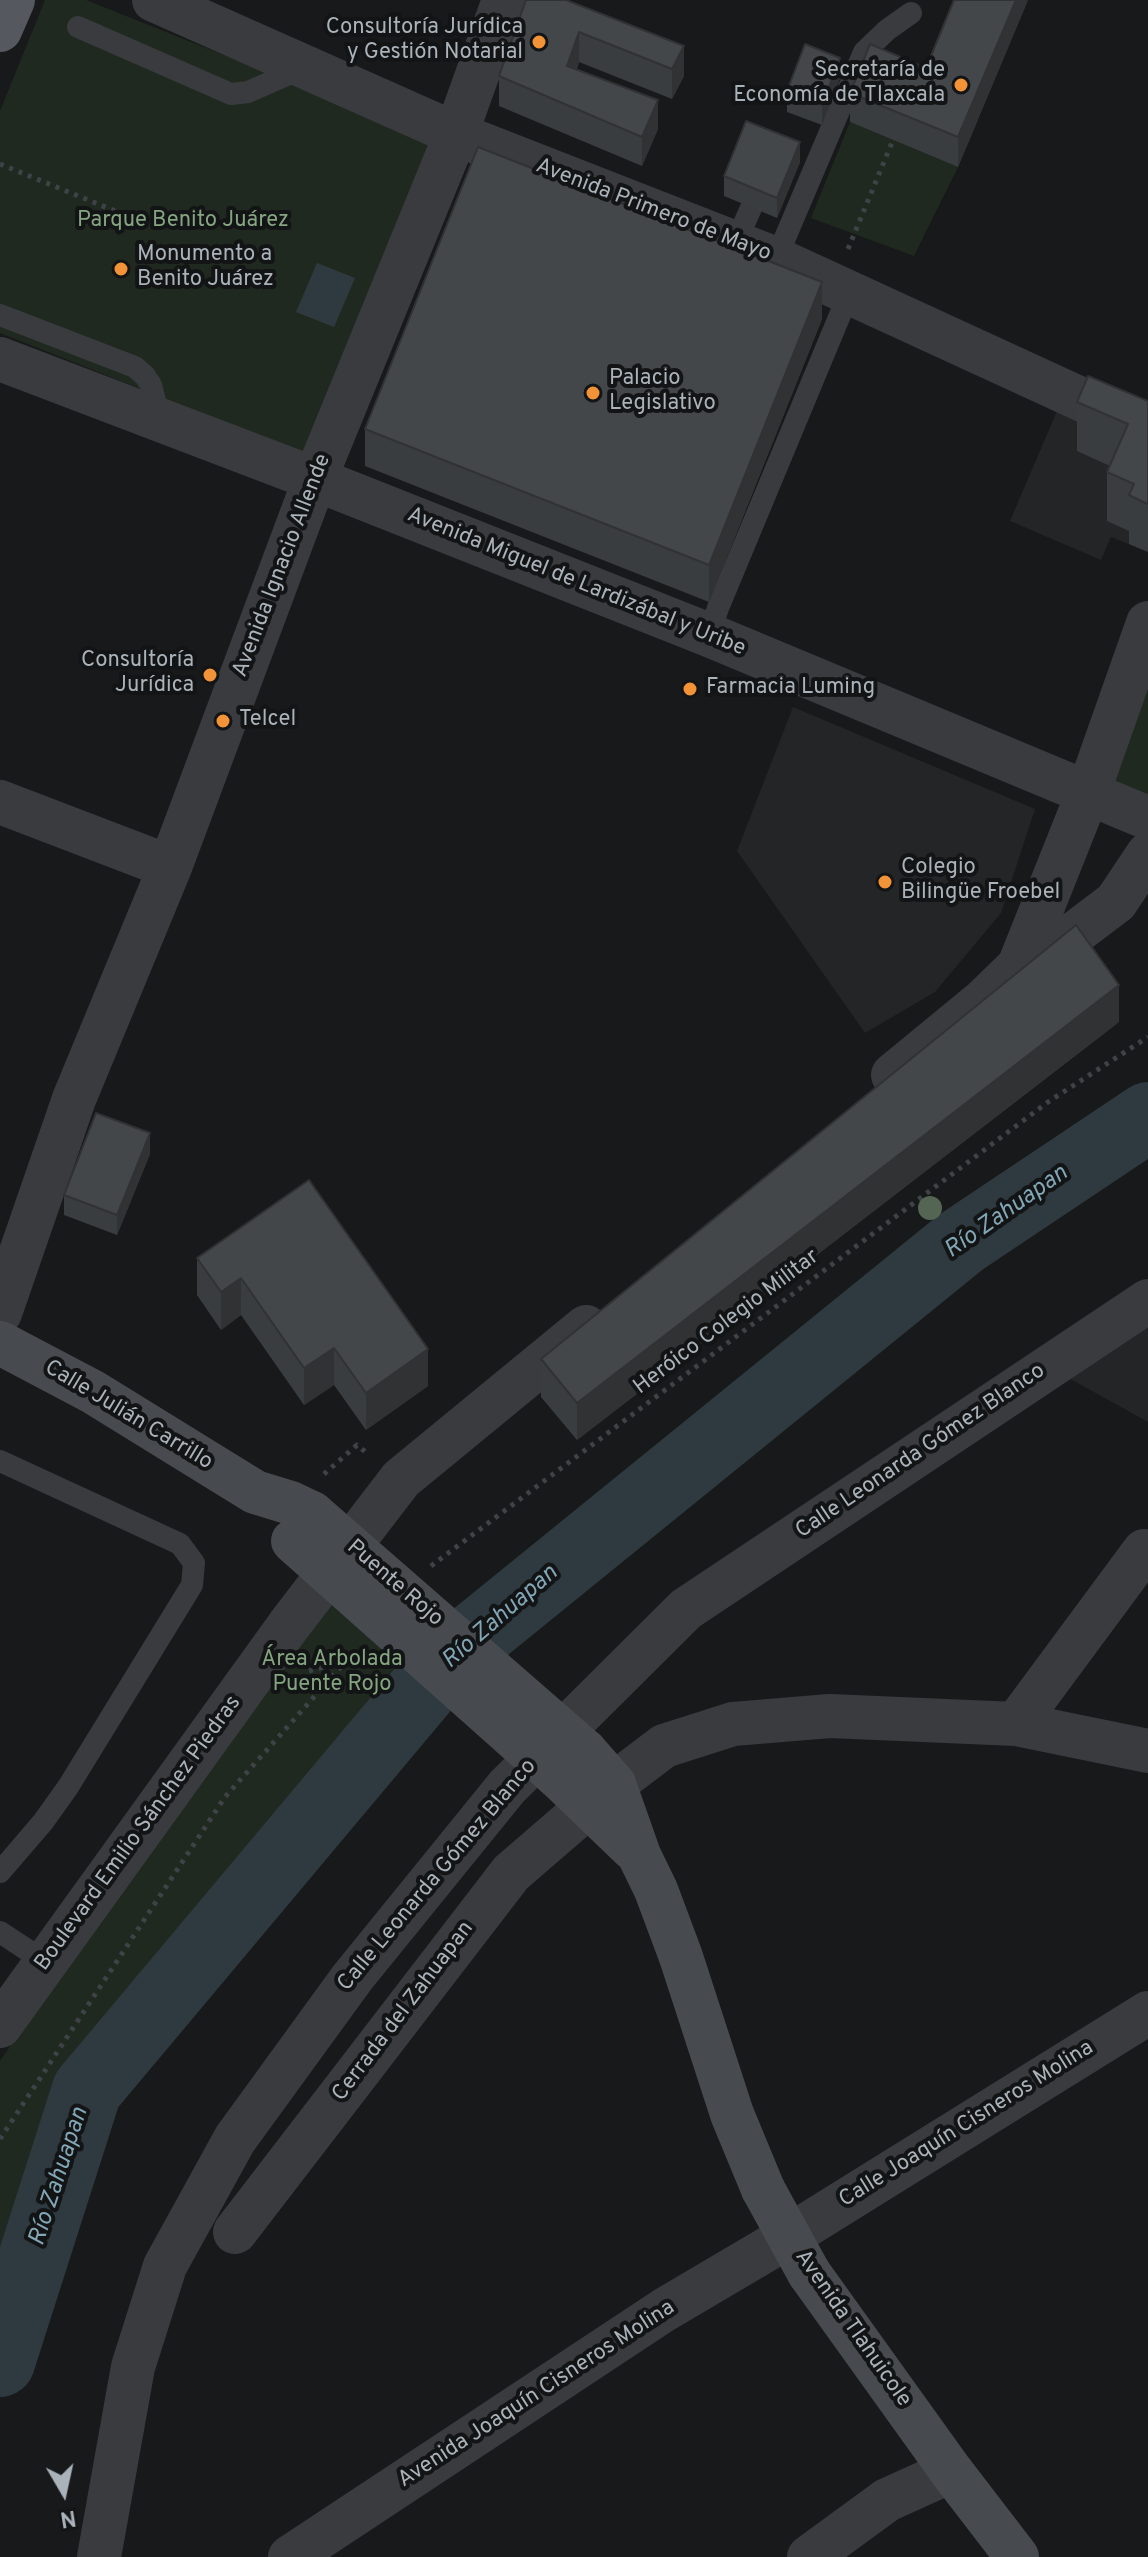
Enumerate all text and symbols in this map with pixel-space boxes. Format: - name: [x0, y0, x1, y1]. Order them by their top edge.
- place label: Consultoría Jurídica y Gestión Notarial: [326, 16, 523, 68]
- marker: Consultoría Jurídica y Gestión Notarial: [530, 33, 548, 51]
- place label: Secretaría de Economía de Tlaxcala: [733, 59, 945, 110]
- marker: Secretaría de Economía de Tlaxcala: [952, 76, 970, 94]
- street label: Avenida Primero de Mayo: [531, 154, 775, 268]
- park label: Parque Benito Juárez: [77, 209, 289, 235]
- place label: Monumento a Benito Juárez: [137, 243, 274, 294]
- marker: Monumento a Benito Juárez: [112, 260, 130, 278]
- place label: Palacio Legislativo: [609, 367, 716, 418]
- marker: Palacio Legislativo: [584, 384, 602, 402]
- street label: Avenida Ignacio Allende: [228, 451, 338, 681]
- street label: Avenida Miguel de Lardizábal y Uribe: [403, 503, 749, 663]
- place label: Consultoría Jurídica: [81, 649, 194, 700]
- marker: Consultoría Jurídica: [201, 666, 219, 684]
- place label: Farmacia Luming: [706, 676, 875, 702]
- marker: Farmacia Luming: [681, 680, 699, 698]
- place label: Telcel: [239, 708, 296, 734]
- marker: Telcel: [214, 712, 232, 730]
- place label: Colegio Bilingüe Froebel: [901, 856, 1060, 908]
- marker: Colegio Bilingüe Froebel: [876, 873, 894, 891]
- water label: Río Zahuapan: [940, 1160, 1074, 1266]
- street label: Heróico Colegio Militar: [629, 1245, 825, 1401]
- street label: Calle Julián Carrillo: [39, 1355, 217, 1477]
- street label: Calle Leonarda Gómez Blanco: [791, 1359, 1051, 1545]
- street label: Puente Rojo: [340, 1535, 448, 1633]
- water label: Río Zahuapan: [437, 1560, 565, 1676]
- park label: Área Arbolada Puente Rojo: [261, 1648, 403, 1700]
- street label: Boulevard Emilio Sánchez Piedras: [30, 1691, 248, 1977]
- street label: Calle Leonarda Gómez Blanco: [333, 1755, 543, 1997]
- street label: Cerrada del Zahuapan: [328, 1917, 480, 2107]
- street label: Calle Joaquín Cisneros Molina: [835, 2036, 1099, 2214]
- water label: Río Zahuapan: [24, 2104, 96, 2250]
- street label: Avenida Tlahuicole: [788, 2245, 916, 2413]
- street label: Avenida Joaquín Cisneros Molina: [394, 2296, 680, 2494]
- north arrow: [24, 2453, 104, 2533]
- text: N: [58, 2503, 78, 2532]

